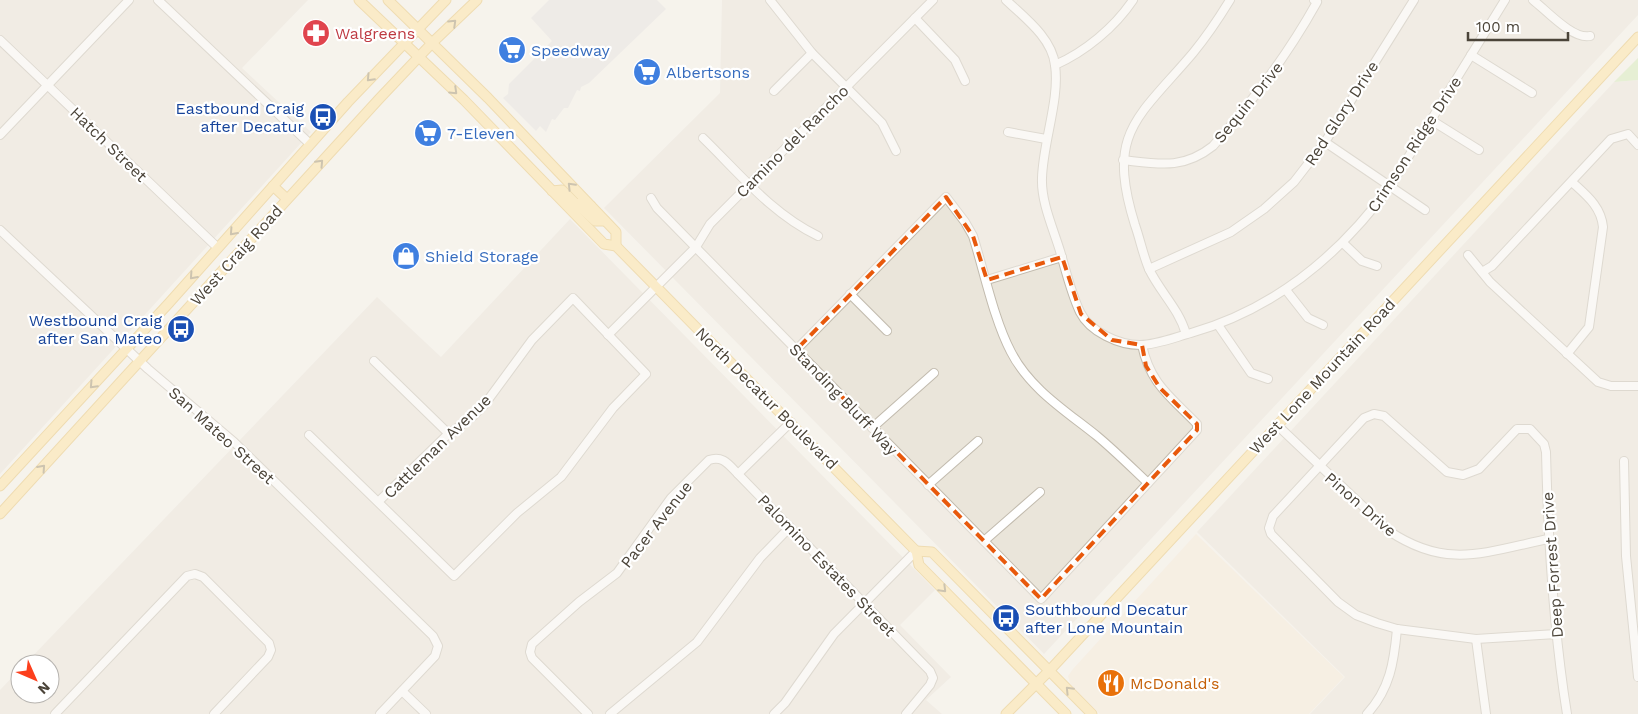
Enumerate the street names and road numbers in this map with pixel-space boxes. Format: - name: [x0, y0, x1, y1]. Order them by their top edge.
- street label: Red Glory Drive: [1301, 57, 1382, 169]
- street label: Sequin Drive: [1210, 58, 1287, 147]
- street label: Crimson Ridge Drive: [1363, 73, 1465, 216]
- street label: Camino del Rancho: [732, 81, 853, 202]
- street label: Hatch Street: [66, 103, 151, 186]
- street label: West Craig Road: [186, 201, 286, 309]
- street label: West Lone Mountain Road: [1245, 295, 1399, 458]
- street label: North Decatur Boulevard: [692, 323, 842, 473]
- street label: Standing Bluff Way: [785, 340, 902, 460]
- street label: San Mateo Street: [165, 383, 279, 488]
- street label: Cattleman Avenue: [380, 390, 495, 502]
- street label: Pinon Drive: [1321, 468, 1400, 541]
- street label: Pacer Avenue: [617, 477, 696, 571]
- street label: Palomino Estates Street: [754, 490, 900, 640]
- street label: Deep Forrest Drive: [1538, 491, 1567, 639]

